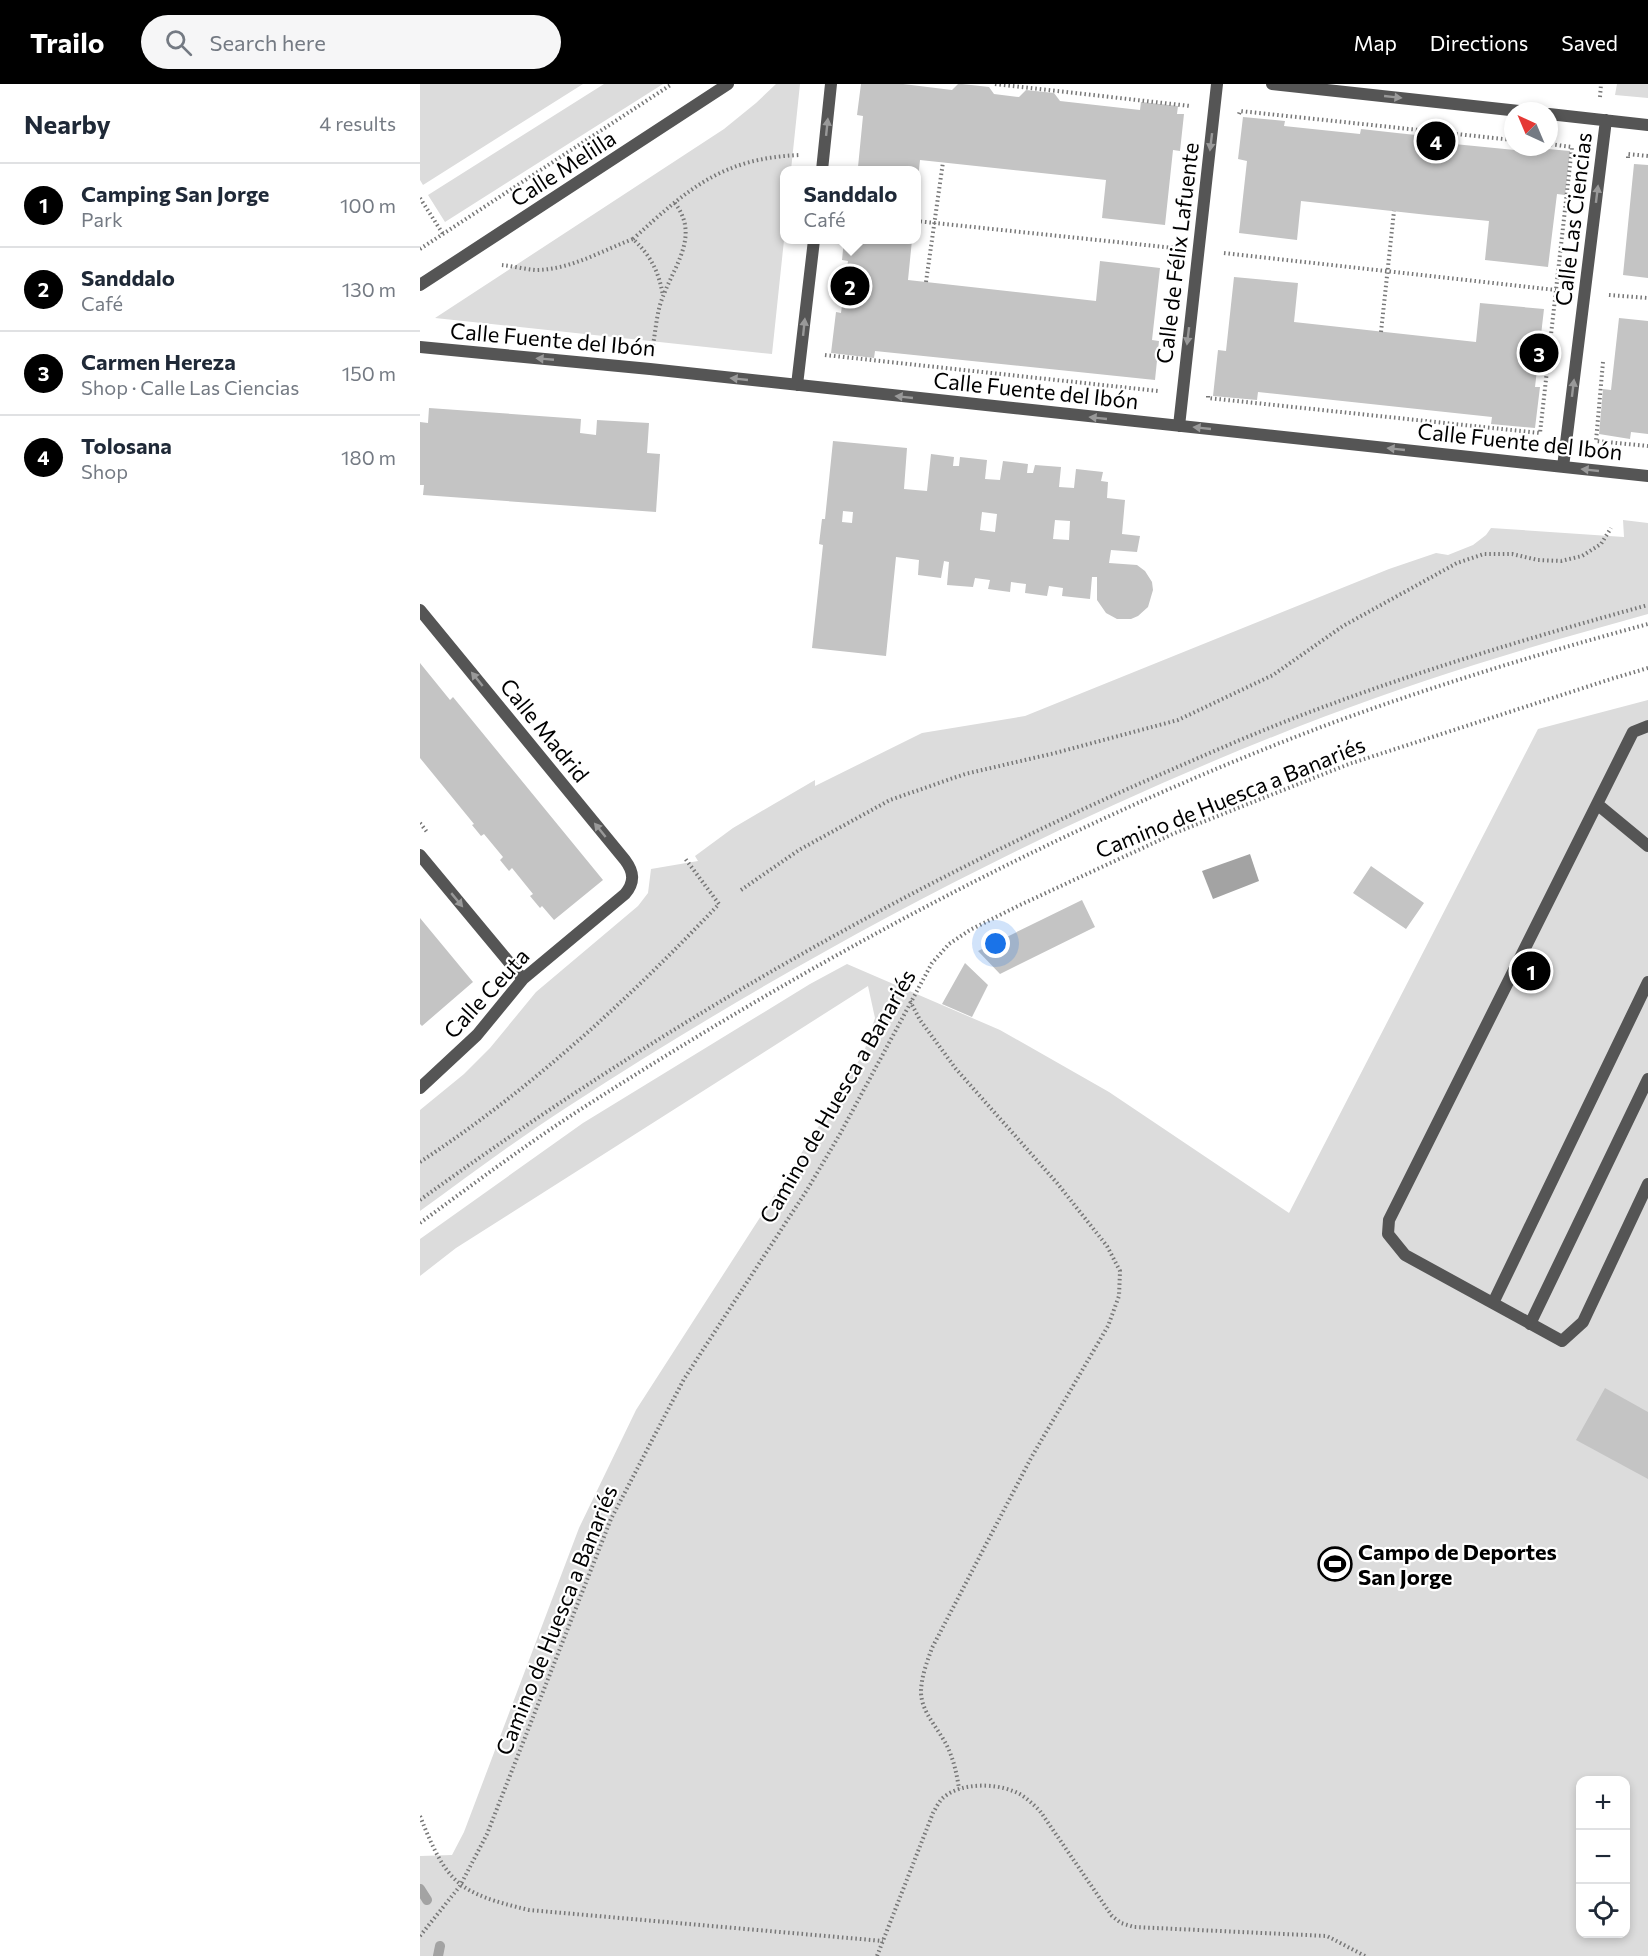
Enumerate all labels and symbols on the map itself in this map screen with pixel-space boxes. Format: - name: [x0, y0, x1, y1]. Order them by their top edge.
- one-way arrow: [1383, 92, 1402, 102]
- north arrow: [1504, 102, 1558, 156]
- one-way arrow: [822, 118, 831, 137]
- pin: 4: [1416, 118, 1456, 164]
- street label: Calle Melilla: [505, 124, 621, 212]
- street label: Calle Las Ciencias: [1549, 131, 1597, 307]
- one-way arrow: [1206, 133, 1216, 152]
- street label: Calle de Félix Lafuente: [1150, 141, 1204, 365]
- one-way arrow: [1592, 185, 1602, 204]
- pin: 2: [830, 264, 870, 308]
- street label: Calle Fuente del Ibón: [449, 317, 657, 361]
- one-way arrow: [799, 318, 809, 337]
- one-way arrow: [1184, 326, 1193, 345]
- pin: 3: [1520, 330, 1558, 376]
- one-way arrow: [536, 354, 555, 364]
- street label: Calle Fuente del Ibón: [932, 366, 1140, 414]
- one-way arrow: [729, 374, 748, 384]
- one-way arrow: [1568, 378, 1577, 397]
- one-way arrow: [894, 392, 913, 402]
- one-way arrow: [1088, 413, 1107, 423]
- street label: Calle Fuente del Ibón: [1416, 417, 1624, 465]
- one-way arrow: [1192, 423, 1211, 433]
- one-way arrow: [1386, 444, 1405, 454]
- one-way arrow: [1580, 465, 1599, 475]
- one-way arrow: [471, 672, 483, 687]
- street label: Calle Madrid: [495, 673, 595, 787]
- street label: Camino de Huesca a Banariés: [1091, 730, 1369, 864]
- one-way arrow: [594, 822, 607, 838]
- one-way arrow: [451, 892, 464, 908]
- your location: [981, 929, 1010, 958]
- street label: Calle Ceuta: [438, 942, 534, 1044]
- pin: 1: [1512, 948, 1550, 994]
- street label: Camino de Huesca a Banariés: [753, 964, 921, 1228]
- street label: Camino de Huesca a Banariés: [489, 1481, 623, 1759]
- place label: Campo de Deportes San Jorge: [1358, 1538, 1557, 1590]
- sports icon: Campo de Deportes San Jorge: [1317, 1546, 1353, 1582]

